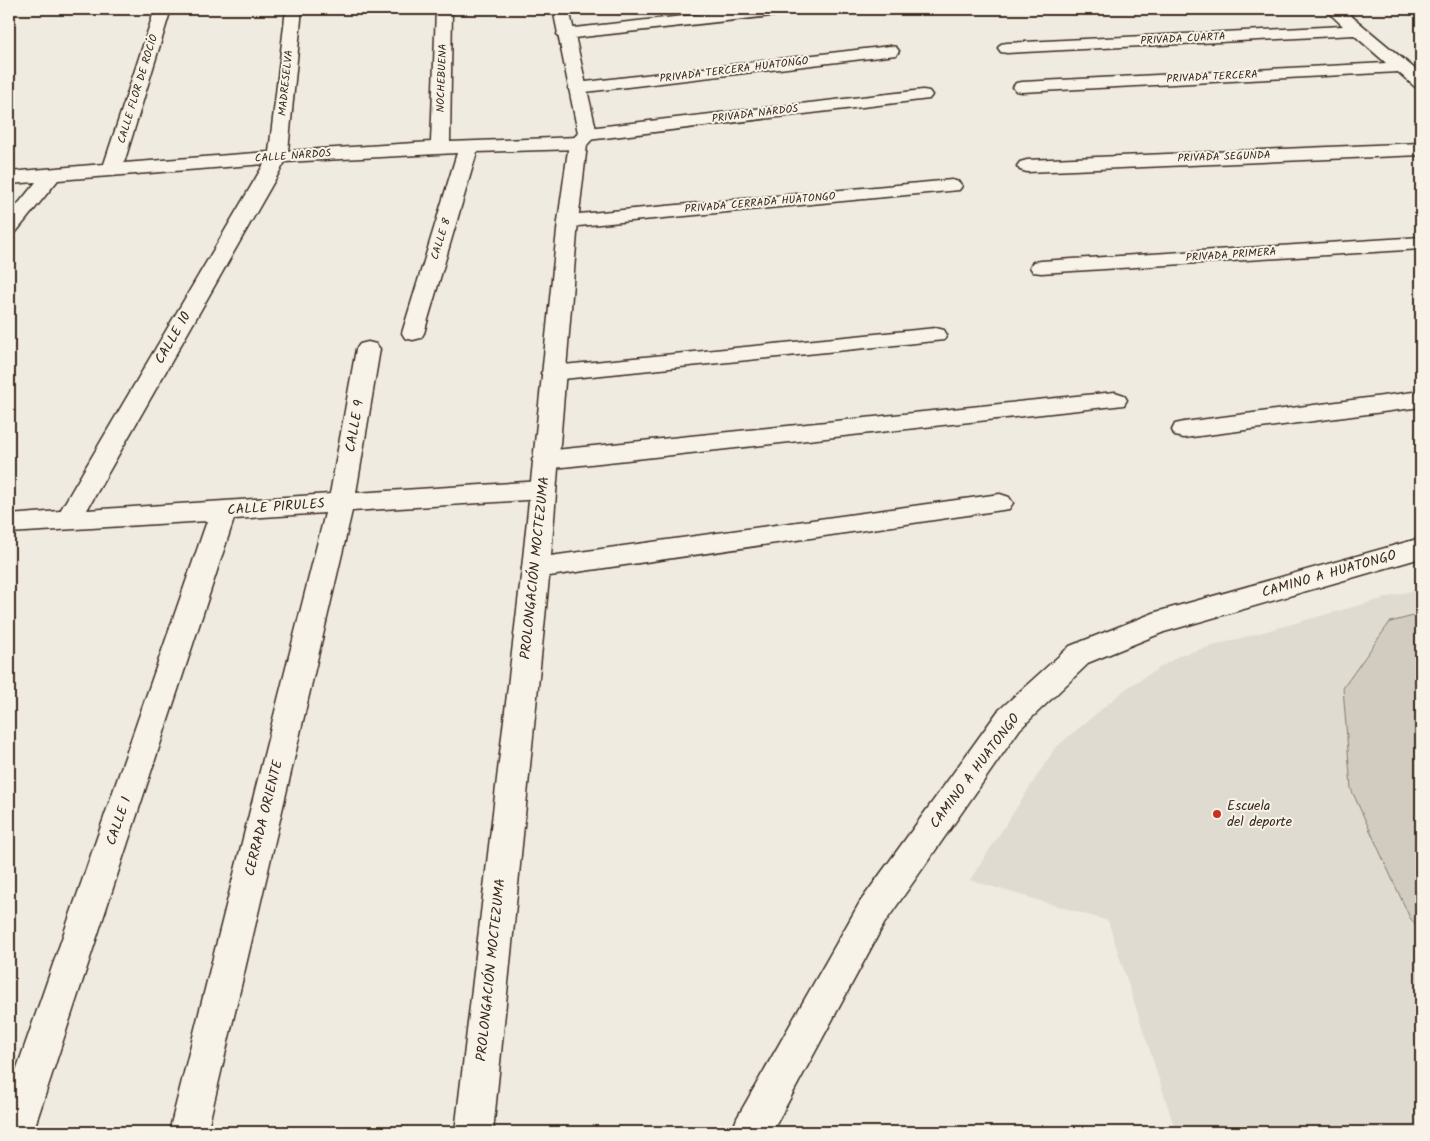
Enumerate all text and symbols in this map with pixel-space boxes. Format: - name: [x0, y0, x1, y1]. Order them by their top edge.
- street label: PRIVADA CUARTA: [1140, 28, 1226, 50]
- street label: CALLE FLOR DE ROCÍO: [113, 32, 163, 146]
- street label: NOCHEBUENA: [432, 43, 452, 113]
- street label: MADRESELVA: [274, 49, 298, 117]
- street label: PRIVADA TERCERA HUATONGO: [658, 52, 810, 88]
- street label: PRIVADA TERCERA: [1166, 66, 1258, 88]
- street label: PRIVADA NARDOS: [711, 100, 799, 128]
- street label: CALLE NARDOS: [254, 144, 332, 168]
- street label: PRIVADA SEGUNDA: [1177, 146, 1271, 168]
- street label: PRIVADA CERRADA HUATONGO: [684, 187, 836, 219]
- street label: CALLE 8: [426, 216, 456, 262]
- street label: PRIVADA PRIMERA: [1185, 243, 1277, 267]
- street label: CALLE 10: [149, 308, 197, 368]
- street label: CALLE 9: [340, 398, 370, 454]
- street label: PROLONGACIÓN MOCTEZUMA: [514, 475, 556, 661]
- street label: CALLE PIRULES: [226, 493, 326, 521]
- street label: CAMINO A HUATONGO: [1259, 544, 1399, 604]
- street label: CAMINO A HUATONGO: [924, 709, 1026, 833]
- street label: CERRADA ORIENTE: [239, 757, 289, 878]
- street label: CALLE 1: [100, 794, 138, 848]
- place label: Escuela del deporte: [1227, 795, 1293, 833]
- marker: Escuela del deporte: [1211, 808, 1223, 820]
- street label: PROLONGACIÓN MOCTEZUMA: [470, 877, 512, 1063]

